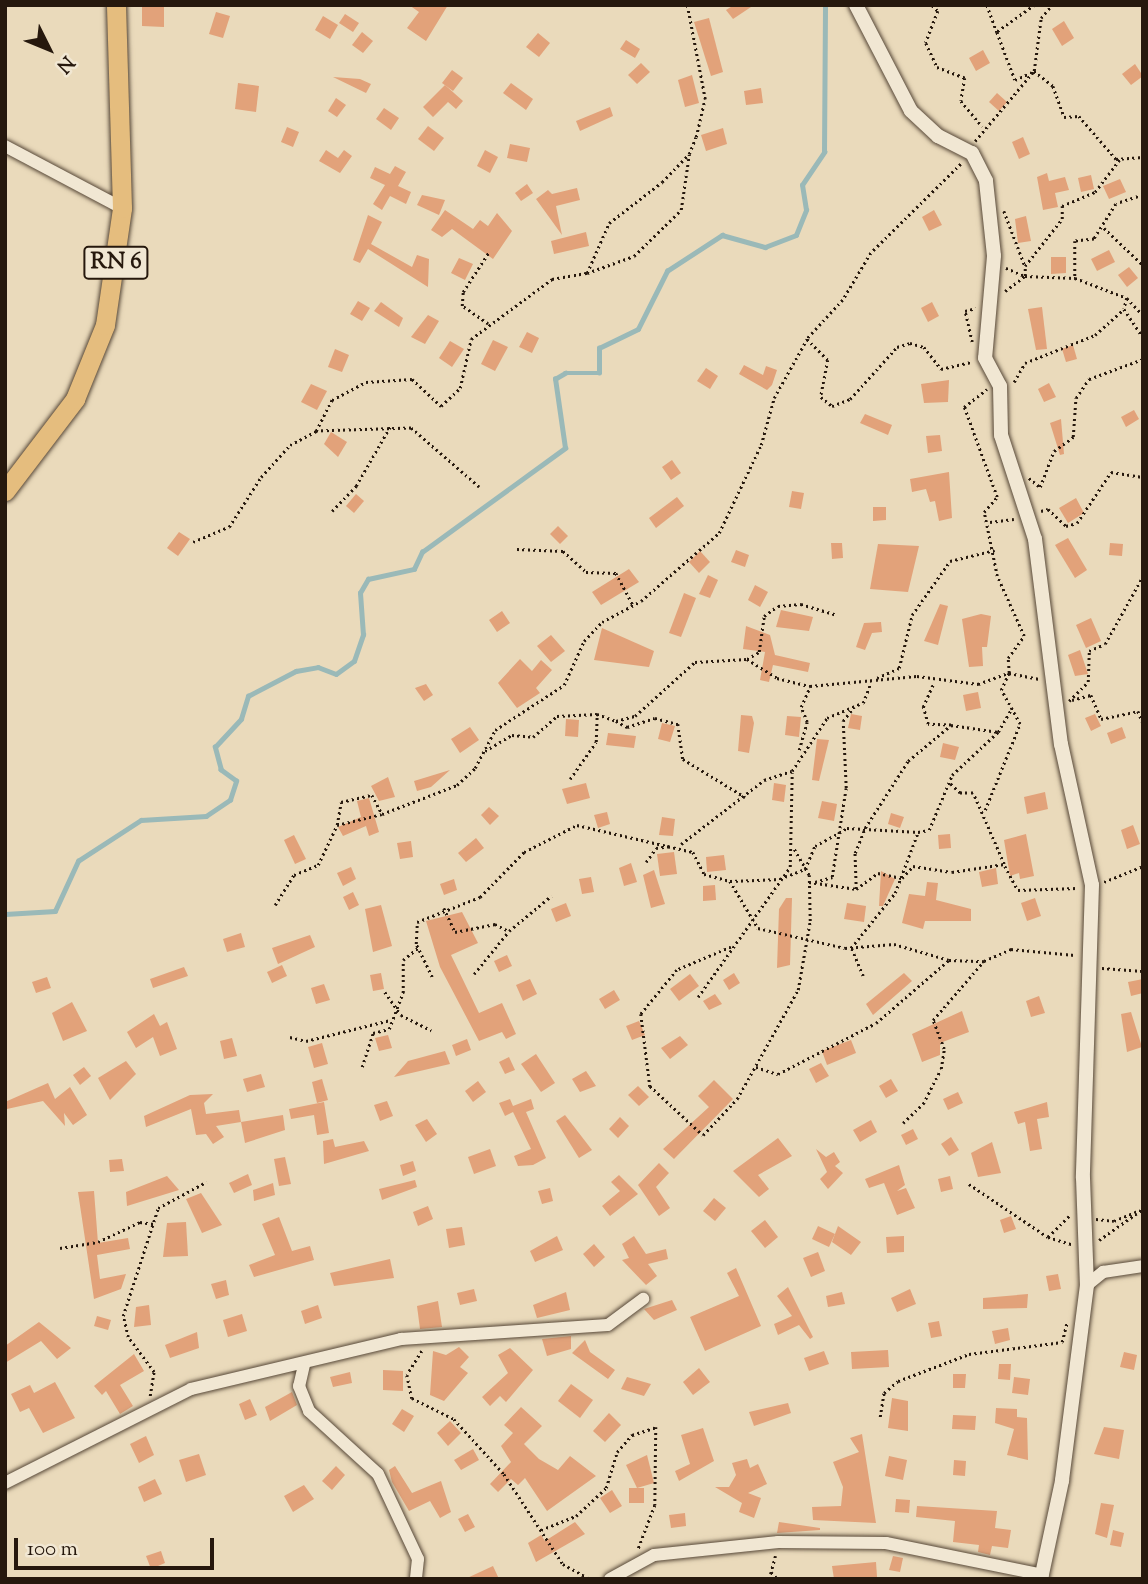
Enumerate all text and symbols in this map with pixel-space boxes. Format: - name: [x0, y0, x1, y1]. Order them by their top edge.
- north arrow: [14, 14, 84, 84]
- text: N: [50, 49, 80, 78]
- road number: RN 6: [83, 244, 149, 282]
- scale bar: [18, 1524, 217, 1568]
- text: 100 m: [27, 1535, 78, 1565]

